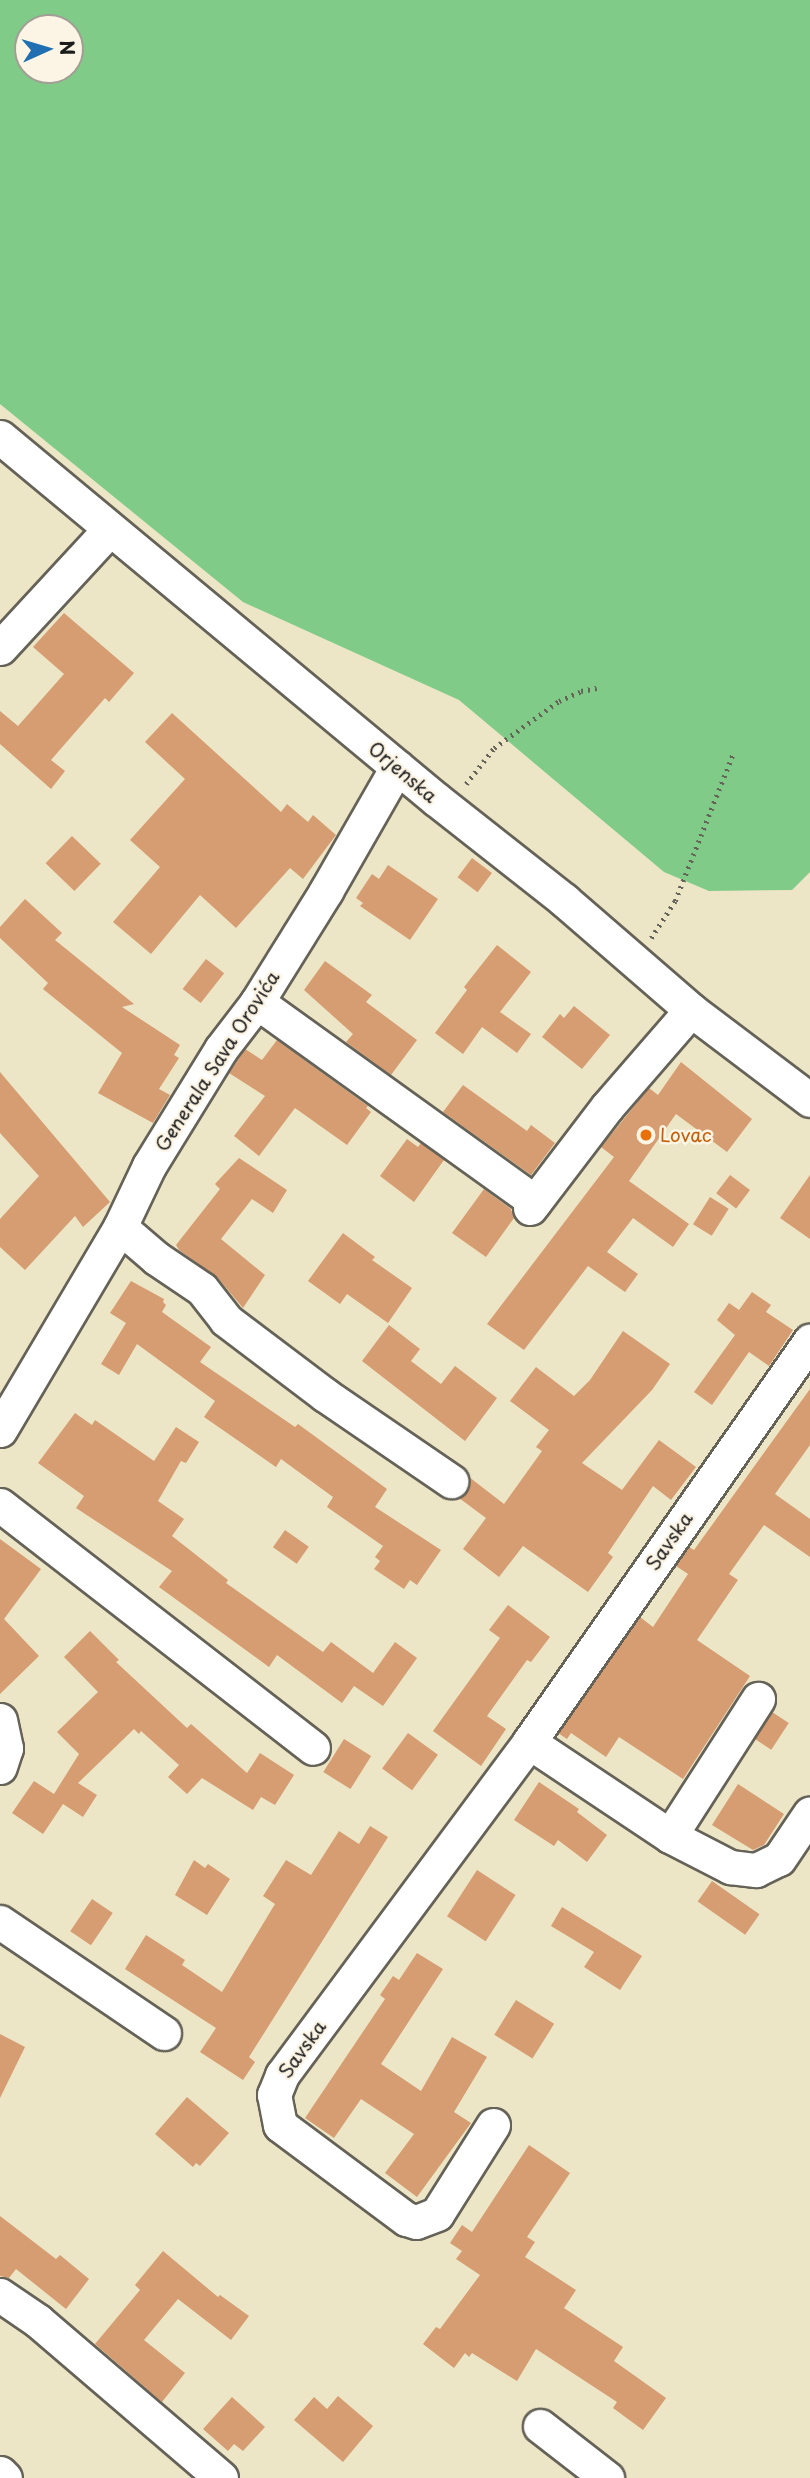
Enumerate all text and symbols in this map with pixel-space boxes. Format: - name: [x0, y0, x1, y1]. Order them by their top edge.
- north arrow: [14, 14, 84, 84]
- text: N: [53, 39, 82, 56]
- street label: Orjenska: [364, 737, 442, 807]
- street label: Generala Sava Orovića: [150, 966, 284, 1156]
- place label: Lovac: [660, 1124, 712, 1146]
- marker: Lovac: [638, 1127, 654, 1143]
- street label: Savska: [641, 1507, 697, 1575]
- street label: Savska: [273, 2016, 331, 2082]

